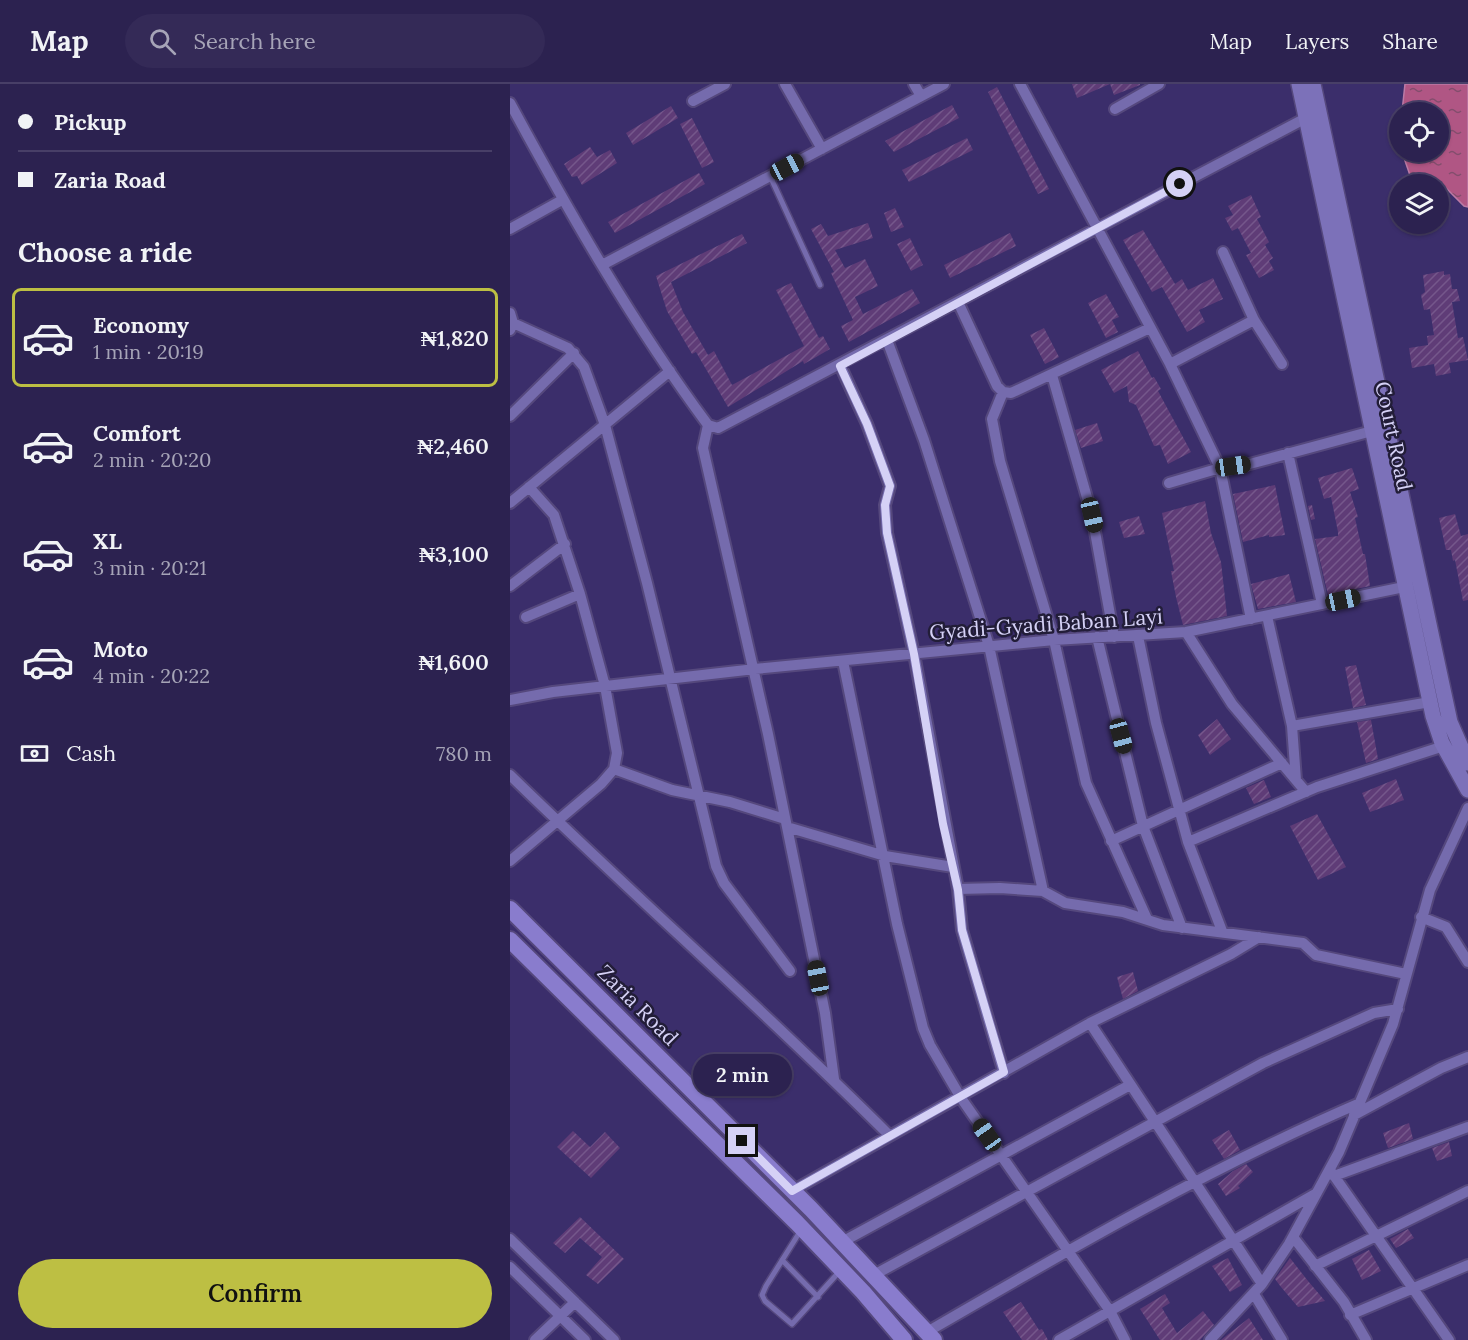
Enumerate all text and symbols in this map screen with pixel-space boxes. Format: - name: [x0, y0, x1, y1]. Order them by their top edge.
- search box: [125, 14, 545, 68]
- text: Map: [30, 23, 89, 59]
- icon: search: [146, 25, 179, 58]
- text: Search here: [194, 27, 316, 55]
- text: Map: [1209, 28, 1252, 55]
- text: Layers: [1285, 28, 1349, 55]
- text: Share: [1382, 28, 1438, 55]
- map controls: [1389, 102, 1449, 234]
- button: locate: [1389, 102, 1449, 162]
- text: Pickup: [54, 108, 127, 136]
- car: [767, 151, 807, 183]
- text: Zaria Road: [54, 166, 166, 194]
- route start: [1166, 170, 1193, 197]
- button: layers: [1389, 174, 1449, 234]
- text: Choose a ride: [18, 235, 192, 269]
- icon: car: [21, 311, 75, 365]
- text: Economy: [93, 311, 189, 339]
- text: ₦1,820: [421, 324, 489, 352]
- text: 1 min · 20:19: [93, 339, 204, 364]
- street label: Court Road: [1369, 379, 1419, 493]
- icon: car: [21, 419, 75, 473]
- text: Comfort: [93, 419, 181, 447]
- text: ₦2,460: [417, 432, 489, 460]
- text: 2 min · 20:20: [93, 447, 211, 472]
- car: [1214, 455, 1252, 477]
- car: [1079, 495, 1105, 535]
- icon: car: [21, 527, 75, 581]
- text: XL: [93, 527, 122, 555]
- text: ₦3,100: [419, 540, 489, 568]
- text: 3 min · 20:21: [93, 555, 207, 580]
- car: [1324, 587, 1362, 613]
- street label: Gyadi-Gyadi Baban Layi: [928, 602, 1164, 646]
- icon: car: [21, 635, 75, 689]
- text: Moto: [93, 635, 148, 663]
- text: ₦1,600: [419, 648, 489, 676]
- text: 4 min · 20:22: [93, 663, 210, 688]
- car: [1108, 716, 1134, 756]
- icon: cash: [18, 737, 51, 770]
- text: Cash: [66, 739, 116, 767]
- text: 780 m: [436, 741, 492, 766]
- street label: Zaria Road: [592, 959, 684, 1051]
- car: [806, 959, 830, 997]
- callout: 2 min: [692, 1054, 792, 1096]
- text: 2 min: [716, 1062, 769, 1087]
- car: [969, 1115, 1005, 1155]
- route end: [728, 1127, 755, 1154]
- button: Confirm: [18, 1259, 492, 1328]

